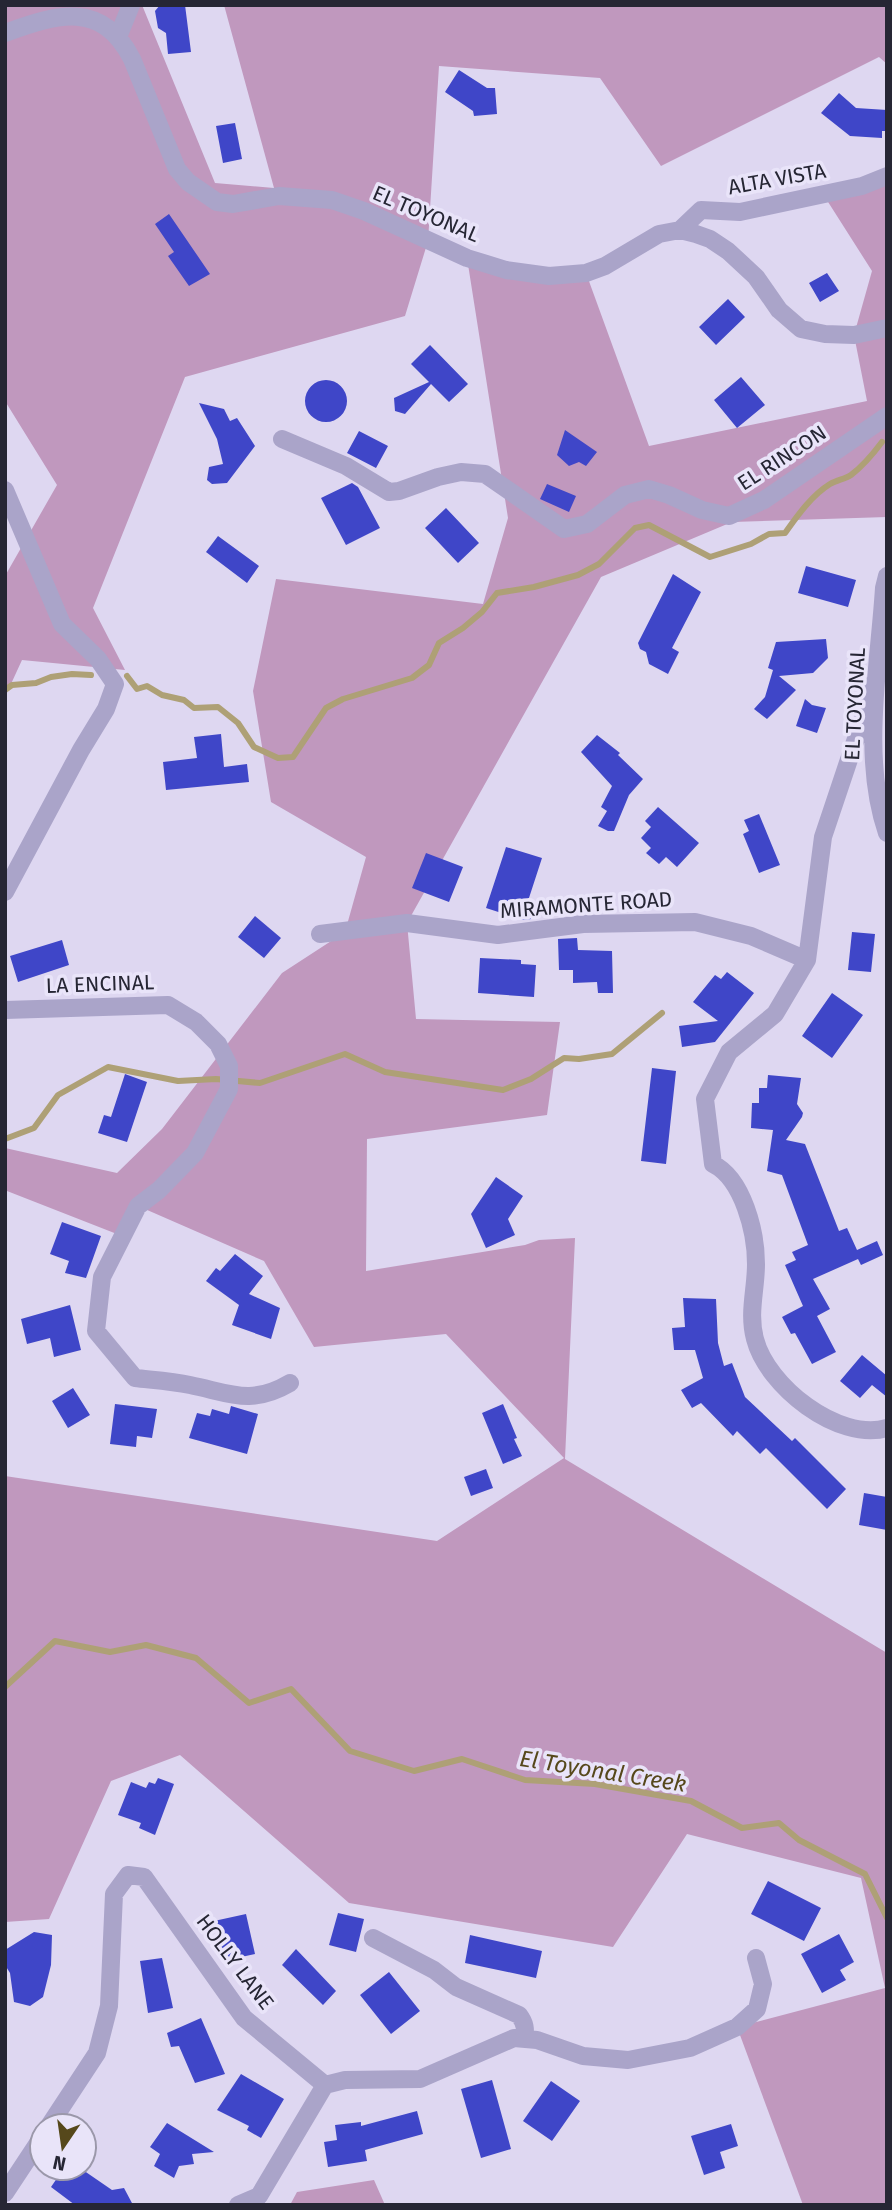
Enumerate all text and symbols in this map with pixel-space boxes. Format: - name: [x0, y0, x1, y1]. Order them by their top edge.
- street label: ALTA VISTA: [726, 158, 828, 200]
- street label: EL TOYONAL: [369, 180, 484, 248]
- street label: EL RINCON: [733, 420, 831, 496]
- street label: EL TOYONAL: [839, 646, 871, 761]
- street label: MIRAMONTE ROAD: [499, 886, 673, 924]
- street label: LA ENCINAL: [45, 969, 155, 999]
- water label: El Toyonal Creek: [518, 1744, 688, 1798]
- street label: HOLLY LANE: [191, 1909, 279, 2015]
- north arrow: [28, 2112, 98, 2182]
- text: N: [51, 2150, 68, 2176]

